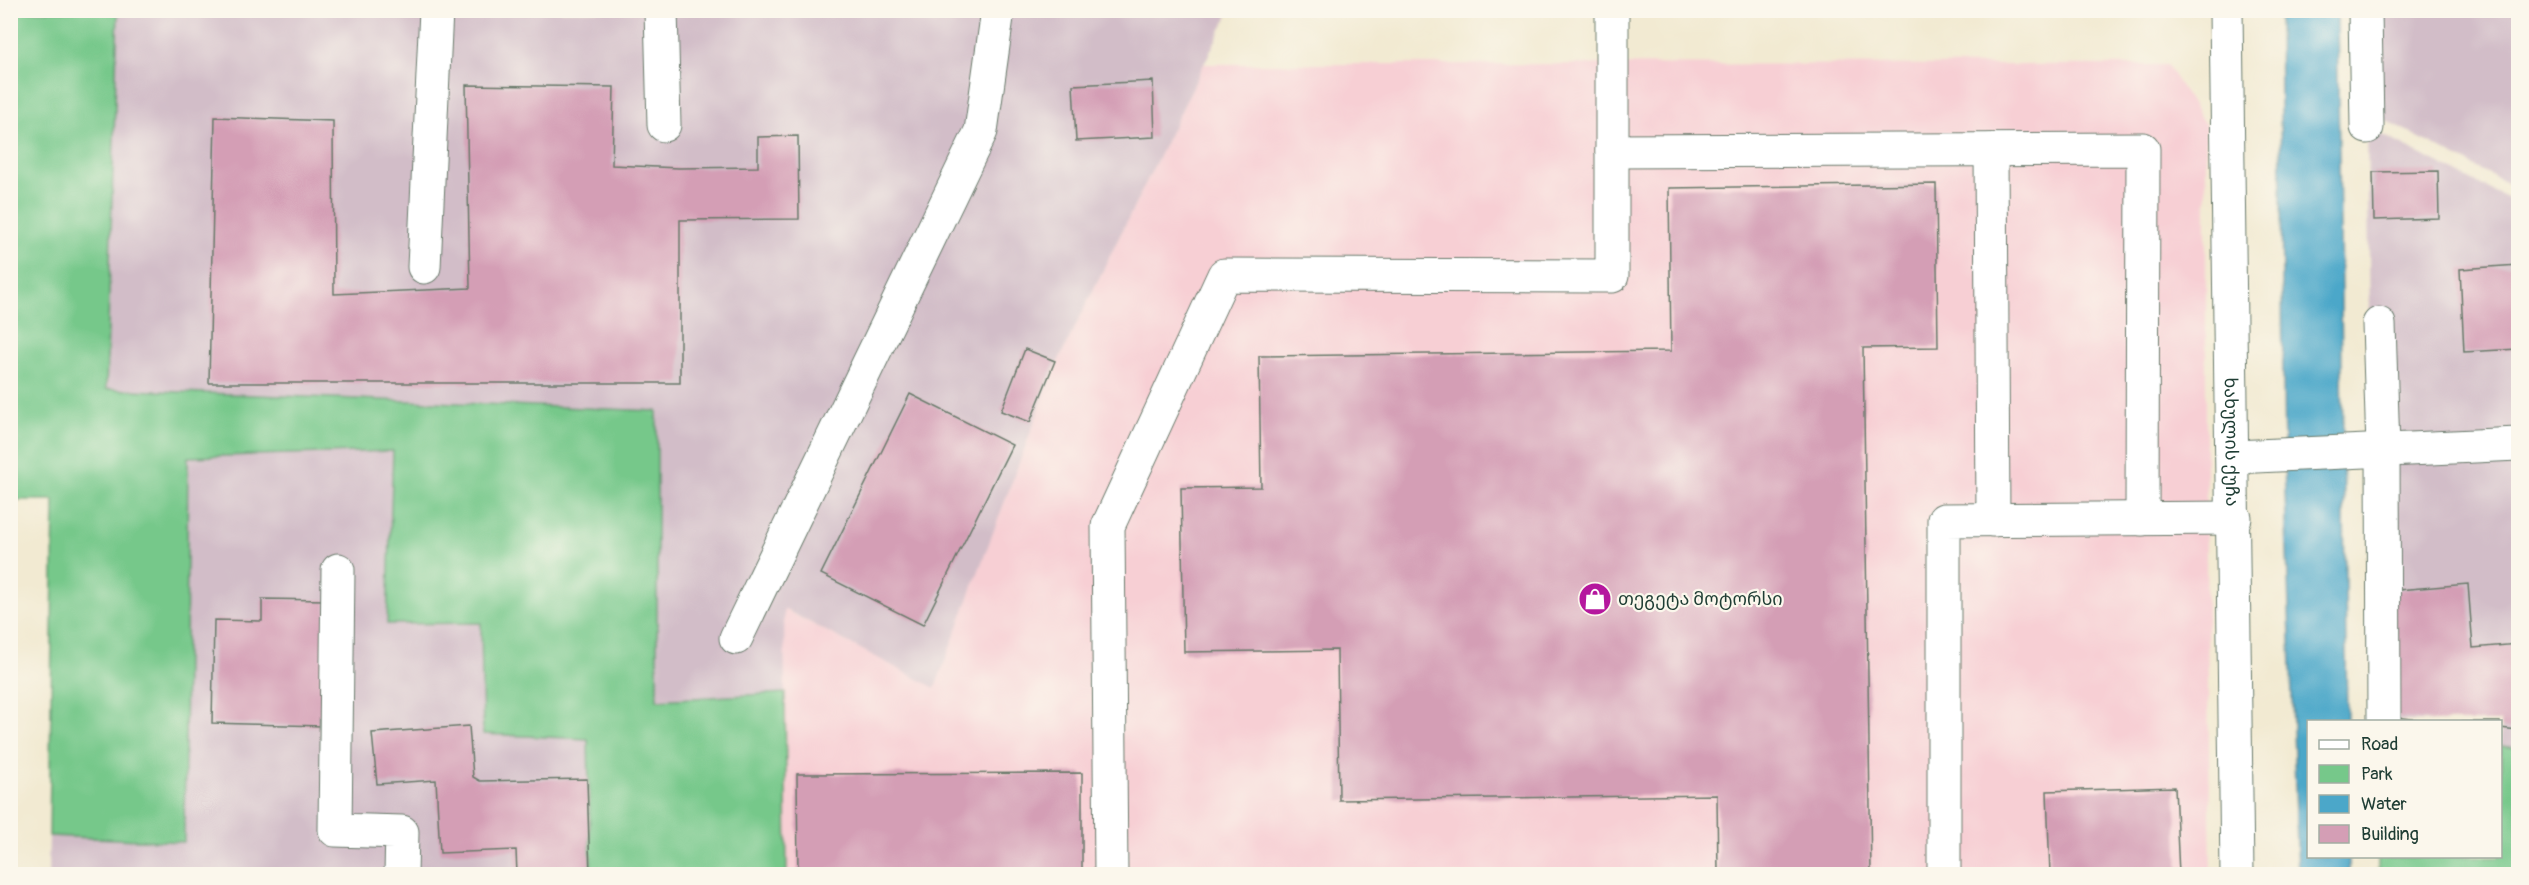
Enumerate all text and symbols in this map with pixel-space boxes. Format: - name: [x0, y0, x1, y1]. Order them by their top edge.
- street label: ხახულის ქუჩა: [2219, 377, 2243, 507]
- shop icon: თეგეტა მოტორსი: [1577, 581, 1613, 617]
- place label: თეგეტა მოტორსი: [1618, 588, 1783, 611]
- legend: [2307, 720, 2502, 858]
- text: Road: [2361, 733, 2398, 756]
- text: Park: [2361, 763, 2393, 786]
- text: Water: [2361, 793, 2407, 816]
- text: Building: [2361, 823, 2419, 846]

